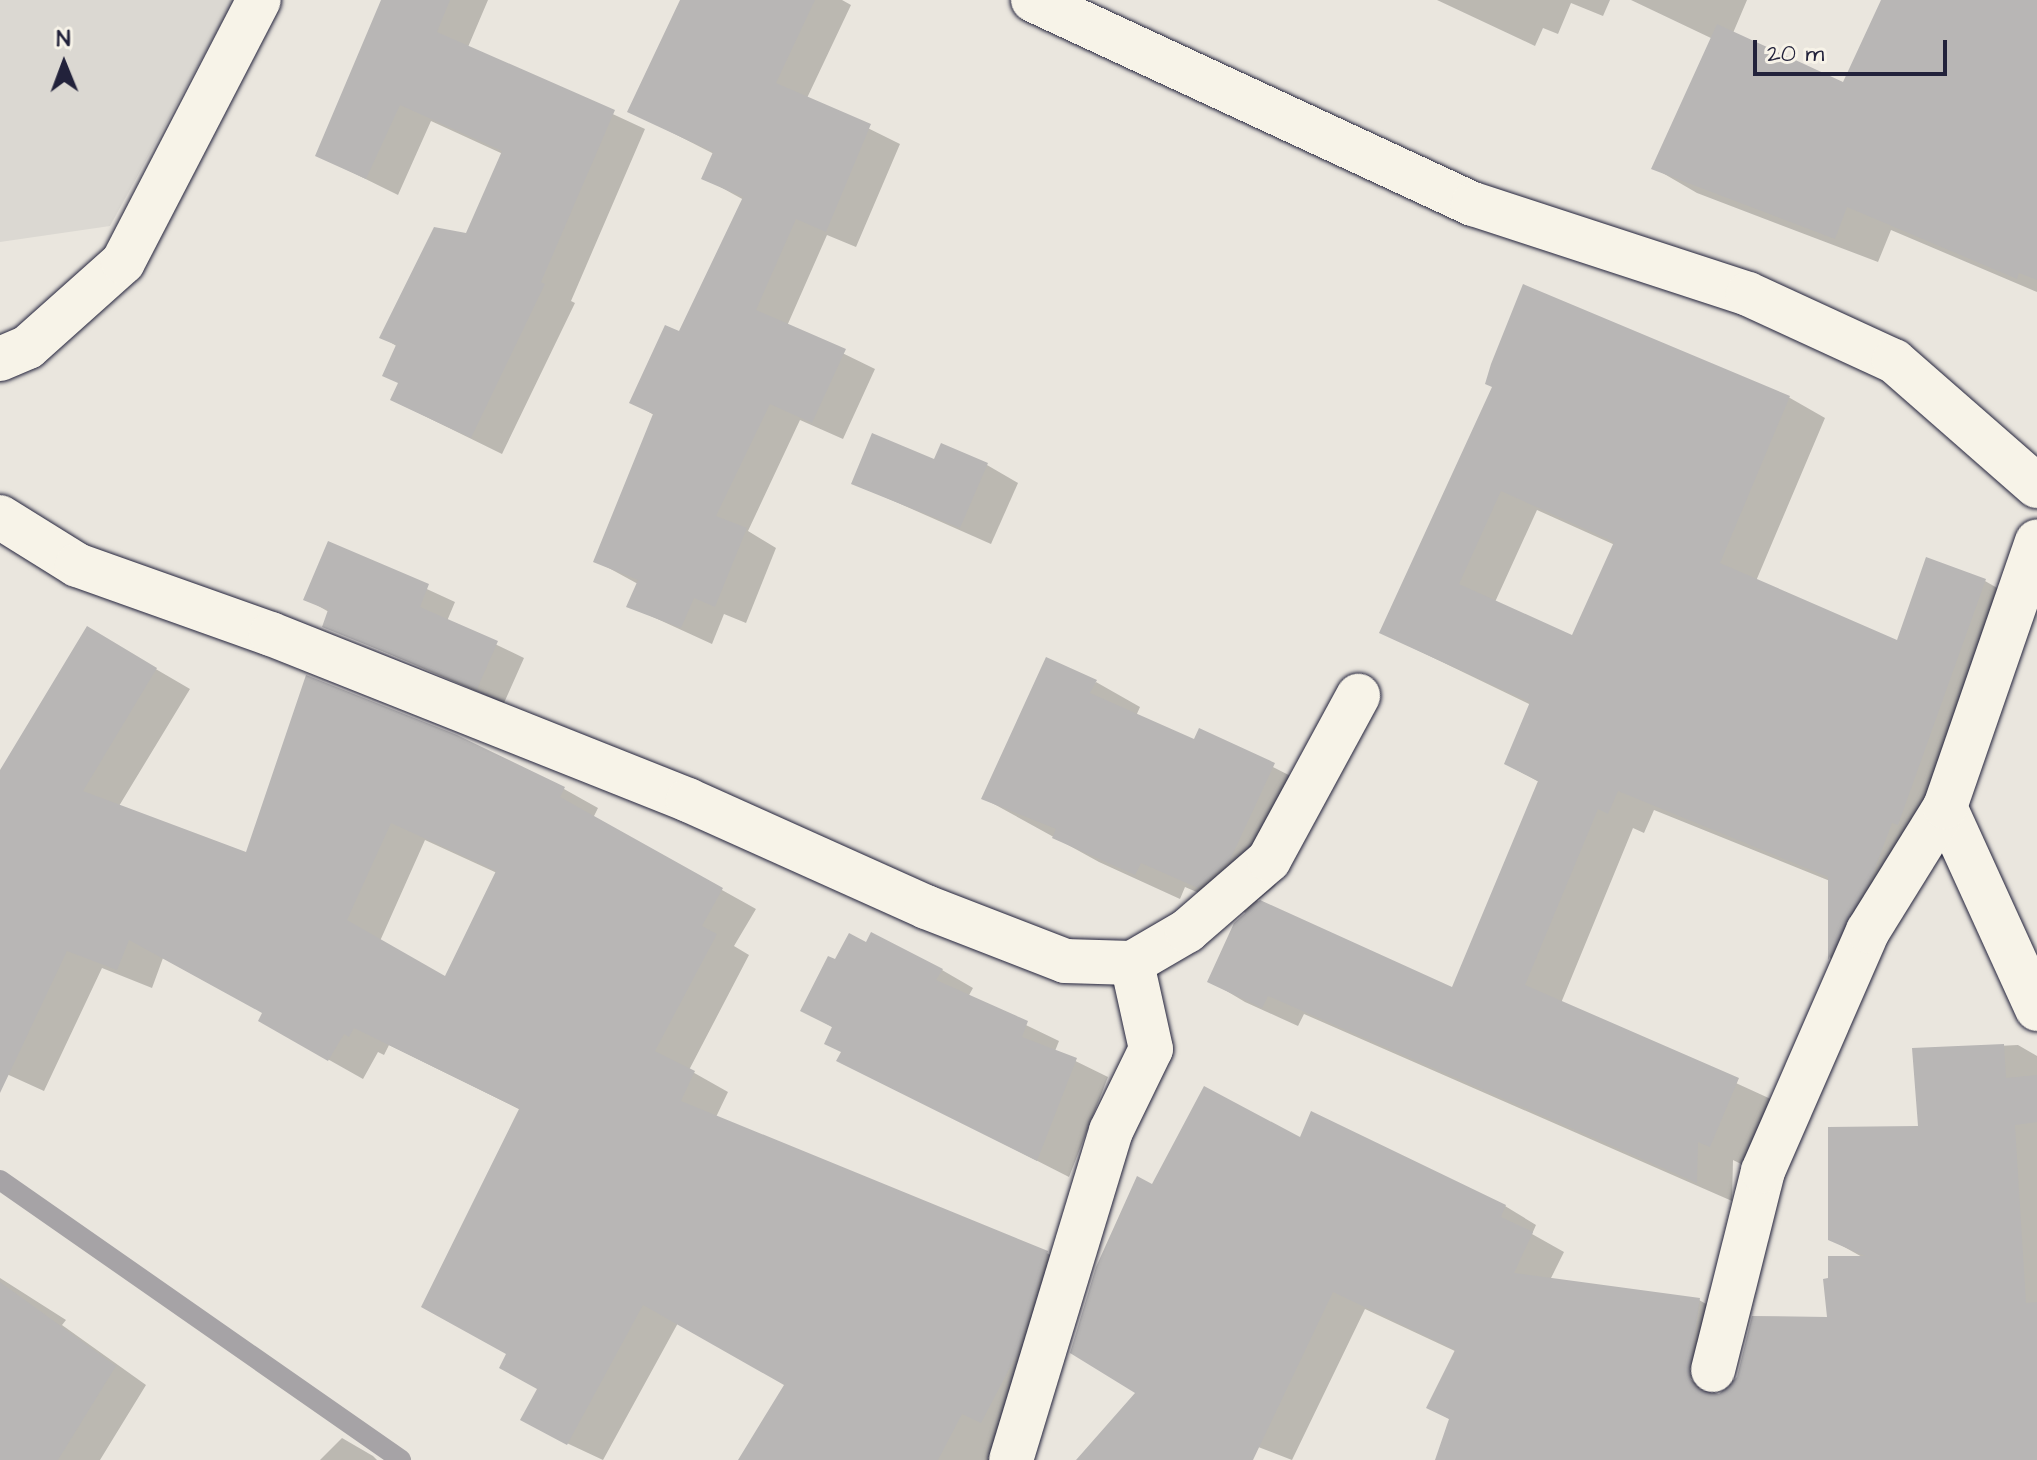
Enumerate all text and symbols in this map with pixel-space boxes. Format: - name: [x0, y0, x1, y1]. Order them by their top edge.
- north arrow: [24, 24, 104, 104]
- text: N: [56, 24, 71, 55]
- scale bar: [1757, 24, 1951, 74]
- text: 20 m: [1767, 37, 1824, 71]

